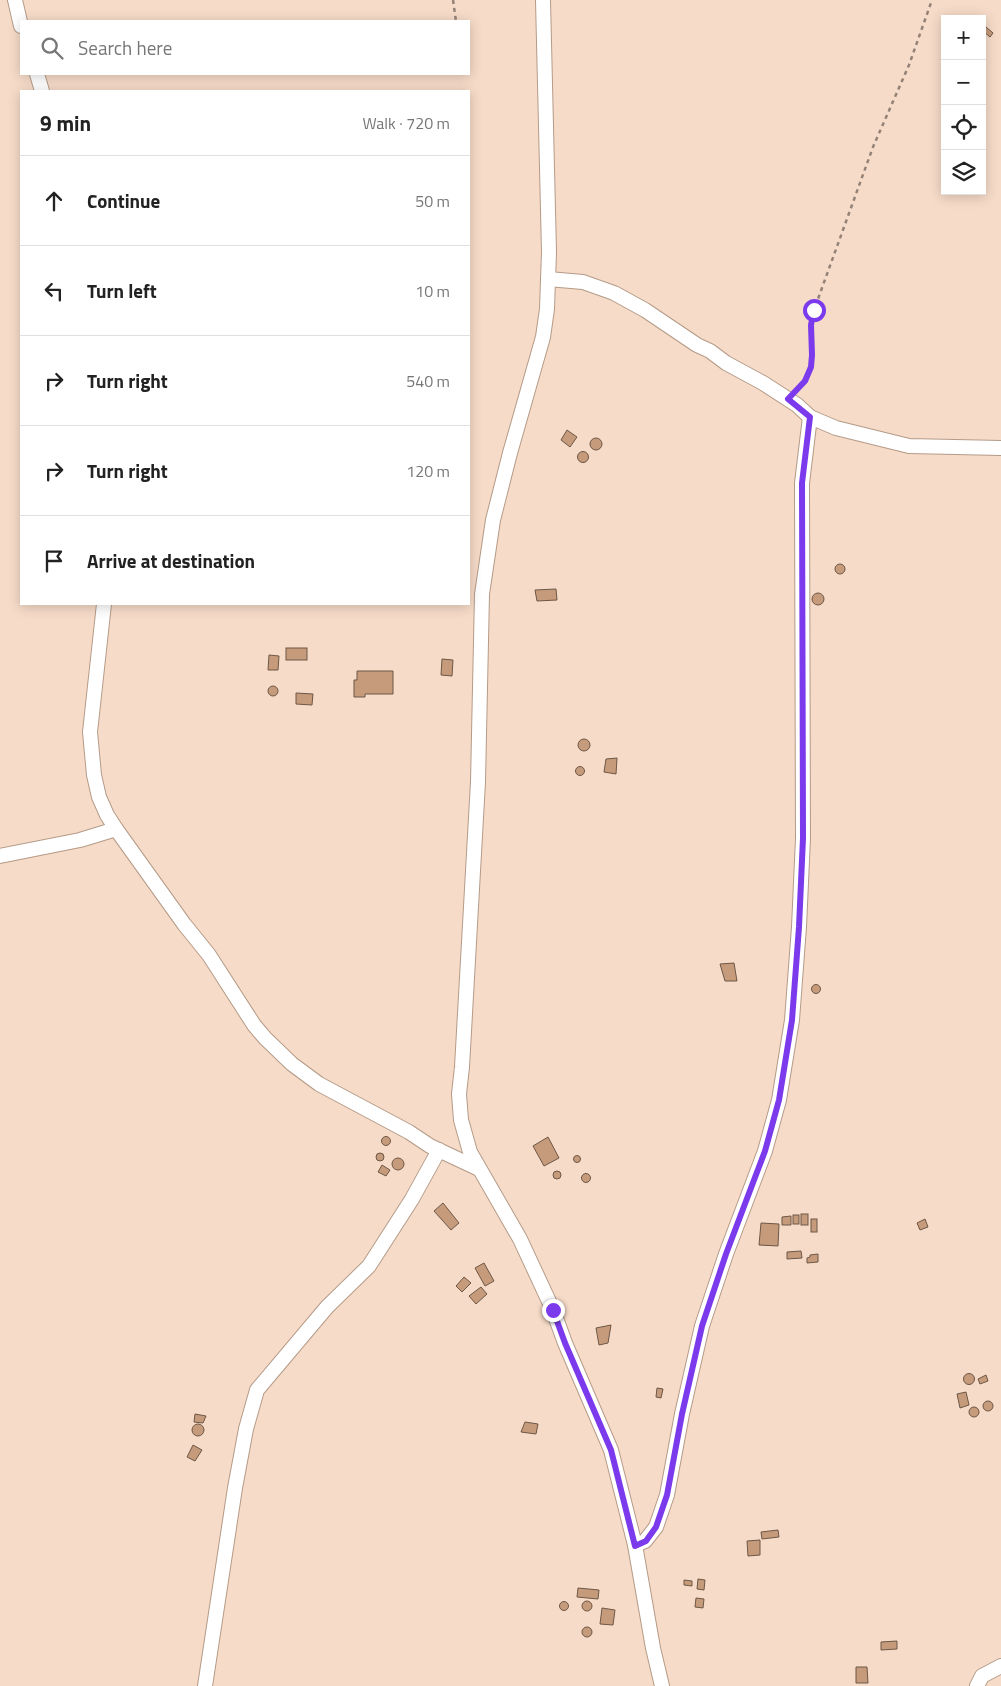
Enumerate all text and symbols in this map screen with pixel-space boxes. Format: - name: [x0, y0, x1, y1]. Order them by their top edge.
- map controls: [941, 15, 986, 195]
- button: +: [941, 15, 986, 60]
- search box: [20, 20, 470, 75]
- text: Search here: [78, 33, 172, 62]
- icon: search: [38, 34, 66, 62]
- button: −: [941, 60, 986, 105]
- button: locate: [941, 105, 986, 150]
- text: 9 min: [40, 107, 91, 139]
- text: Walk · 720 m: [362, 111, 450, 135]
- button: layers: [941, 150, 986, 195]
- text: Continue: [87, 186, 160, 215]
- icon: ahead: [40, 187, 68, 215]
- text: 50 m: [415, 189, 450, 213]
- text: Turn left: [87, 276, 157, 305]
- icon: left: [40, 277, 68, 305]
- text: 10 m: [415, 279, 450, 303]
- route start: [803, 299, 826, 322]
- text: Turn right: [87, 366, 168, 395]
- icon: right: [40, 367, 68, 395]
- text: 540 m: [406, 369, 450, 393]
- text: Turn right: [87, 456, 168, 485]
- icon: right: [40, 457, 68, 485]
- text: 120 m: [406, 459, 450, 483]
- text: Arrive at destination: [87, 546, 255, 575]
- icon: arrive: [40, 547, 68, 575]
- route end: [542, 1299, 565, 1322]

